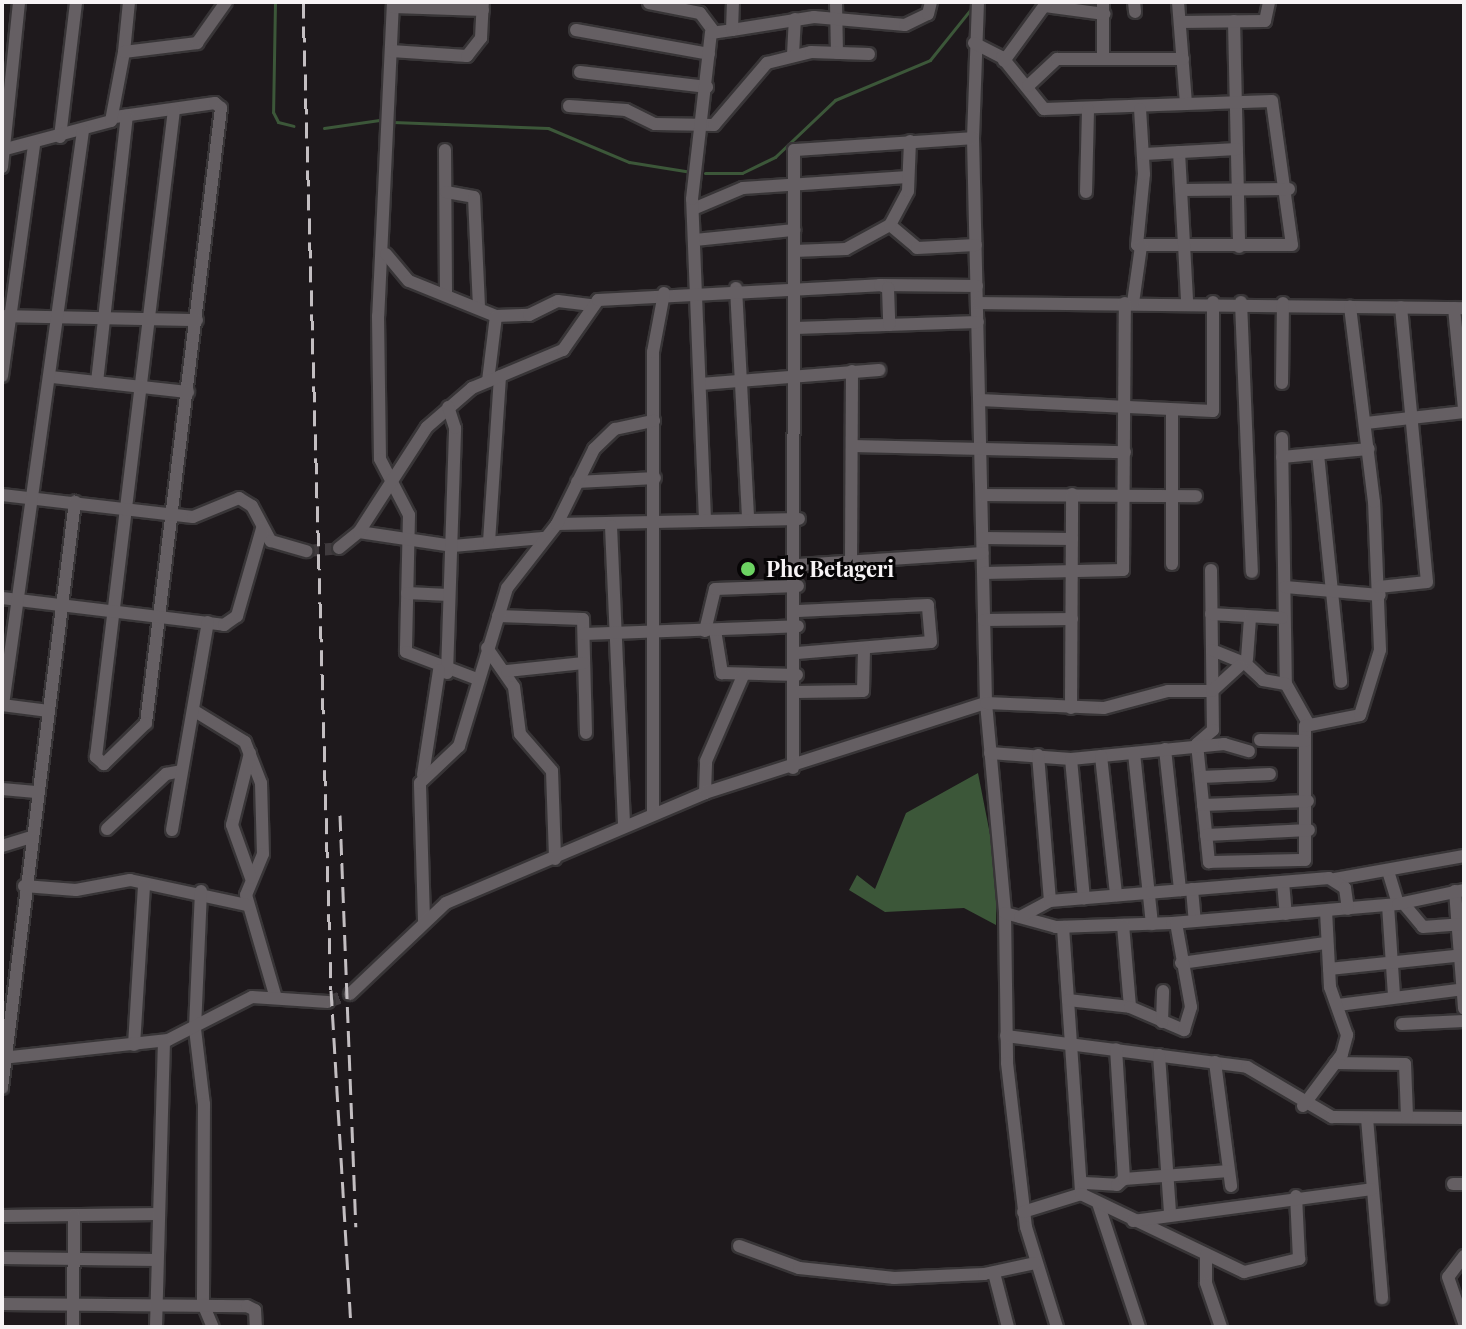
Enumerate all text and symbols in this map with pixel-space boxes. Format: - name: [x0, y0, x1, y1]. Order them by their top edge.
- place label: Phc Betageri: [766, 556, 894, 582]
- marker: Phc Betageri: [737, 558, 759, 580]

